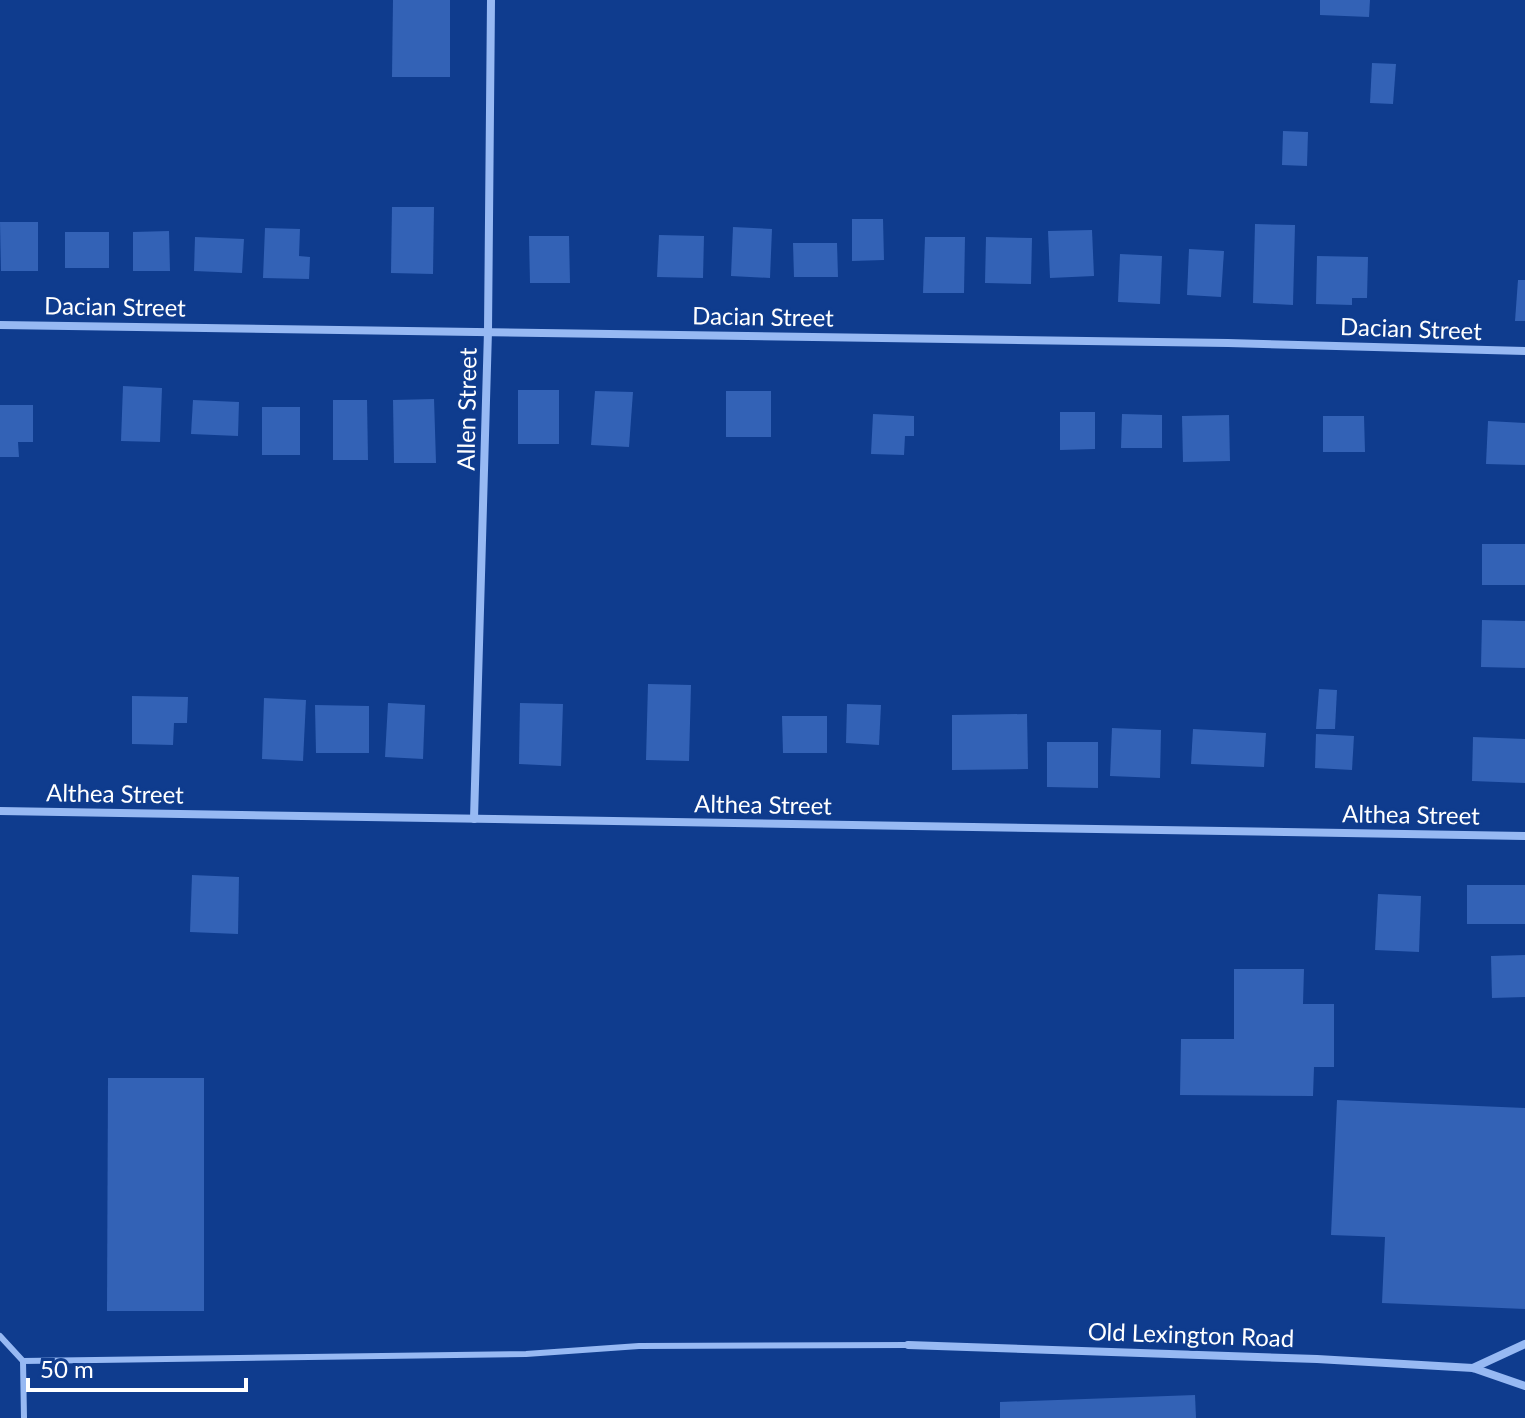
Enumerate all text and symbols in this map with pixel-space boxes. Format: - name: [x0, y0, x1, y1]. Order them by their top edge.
- street label: Dacian Street: [44, 290, 187, 322]
- street label: Dacian Street: [692, 300, 835, 332]
- street label: Dacian Street: [1340, 311, 1483, 345]
- street label: Allen Street: [450, 347, 482, 471]
- street label: Althea Street: [46, 777, 185, 809]
- street label: Althea Street: [694, 788, 833, 820]
- street label: Althea Street: [1342, 798, 1481, 830]
- street label: Old Lexington Road: [1087, 1316, 1295, 1352]
- scale bar: [28, 1342, 246, 1392]
- text: 50 m: [40, 1354, 94, 1383]

